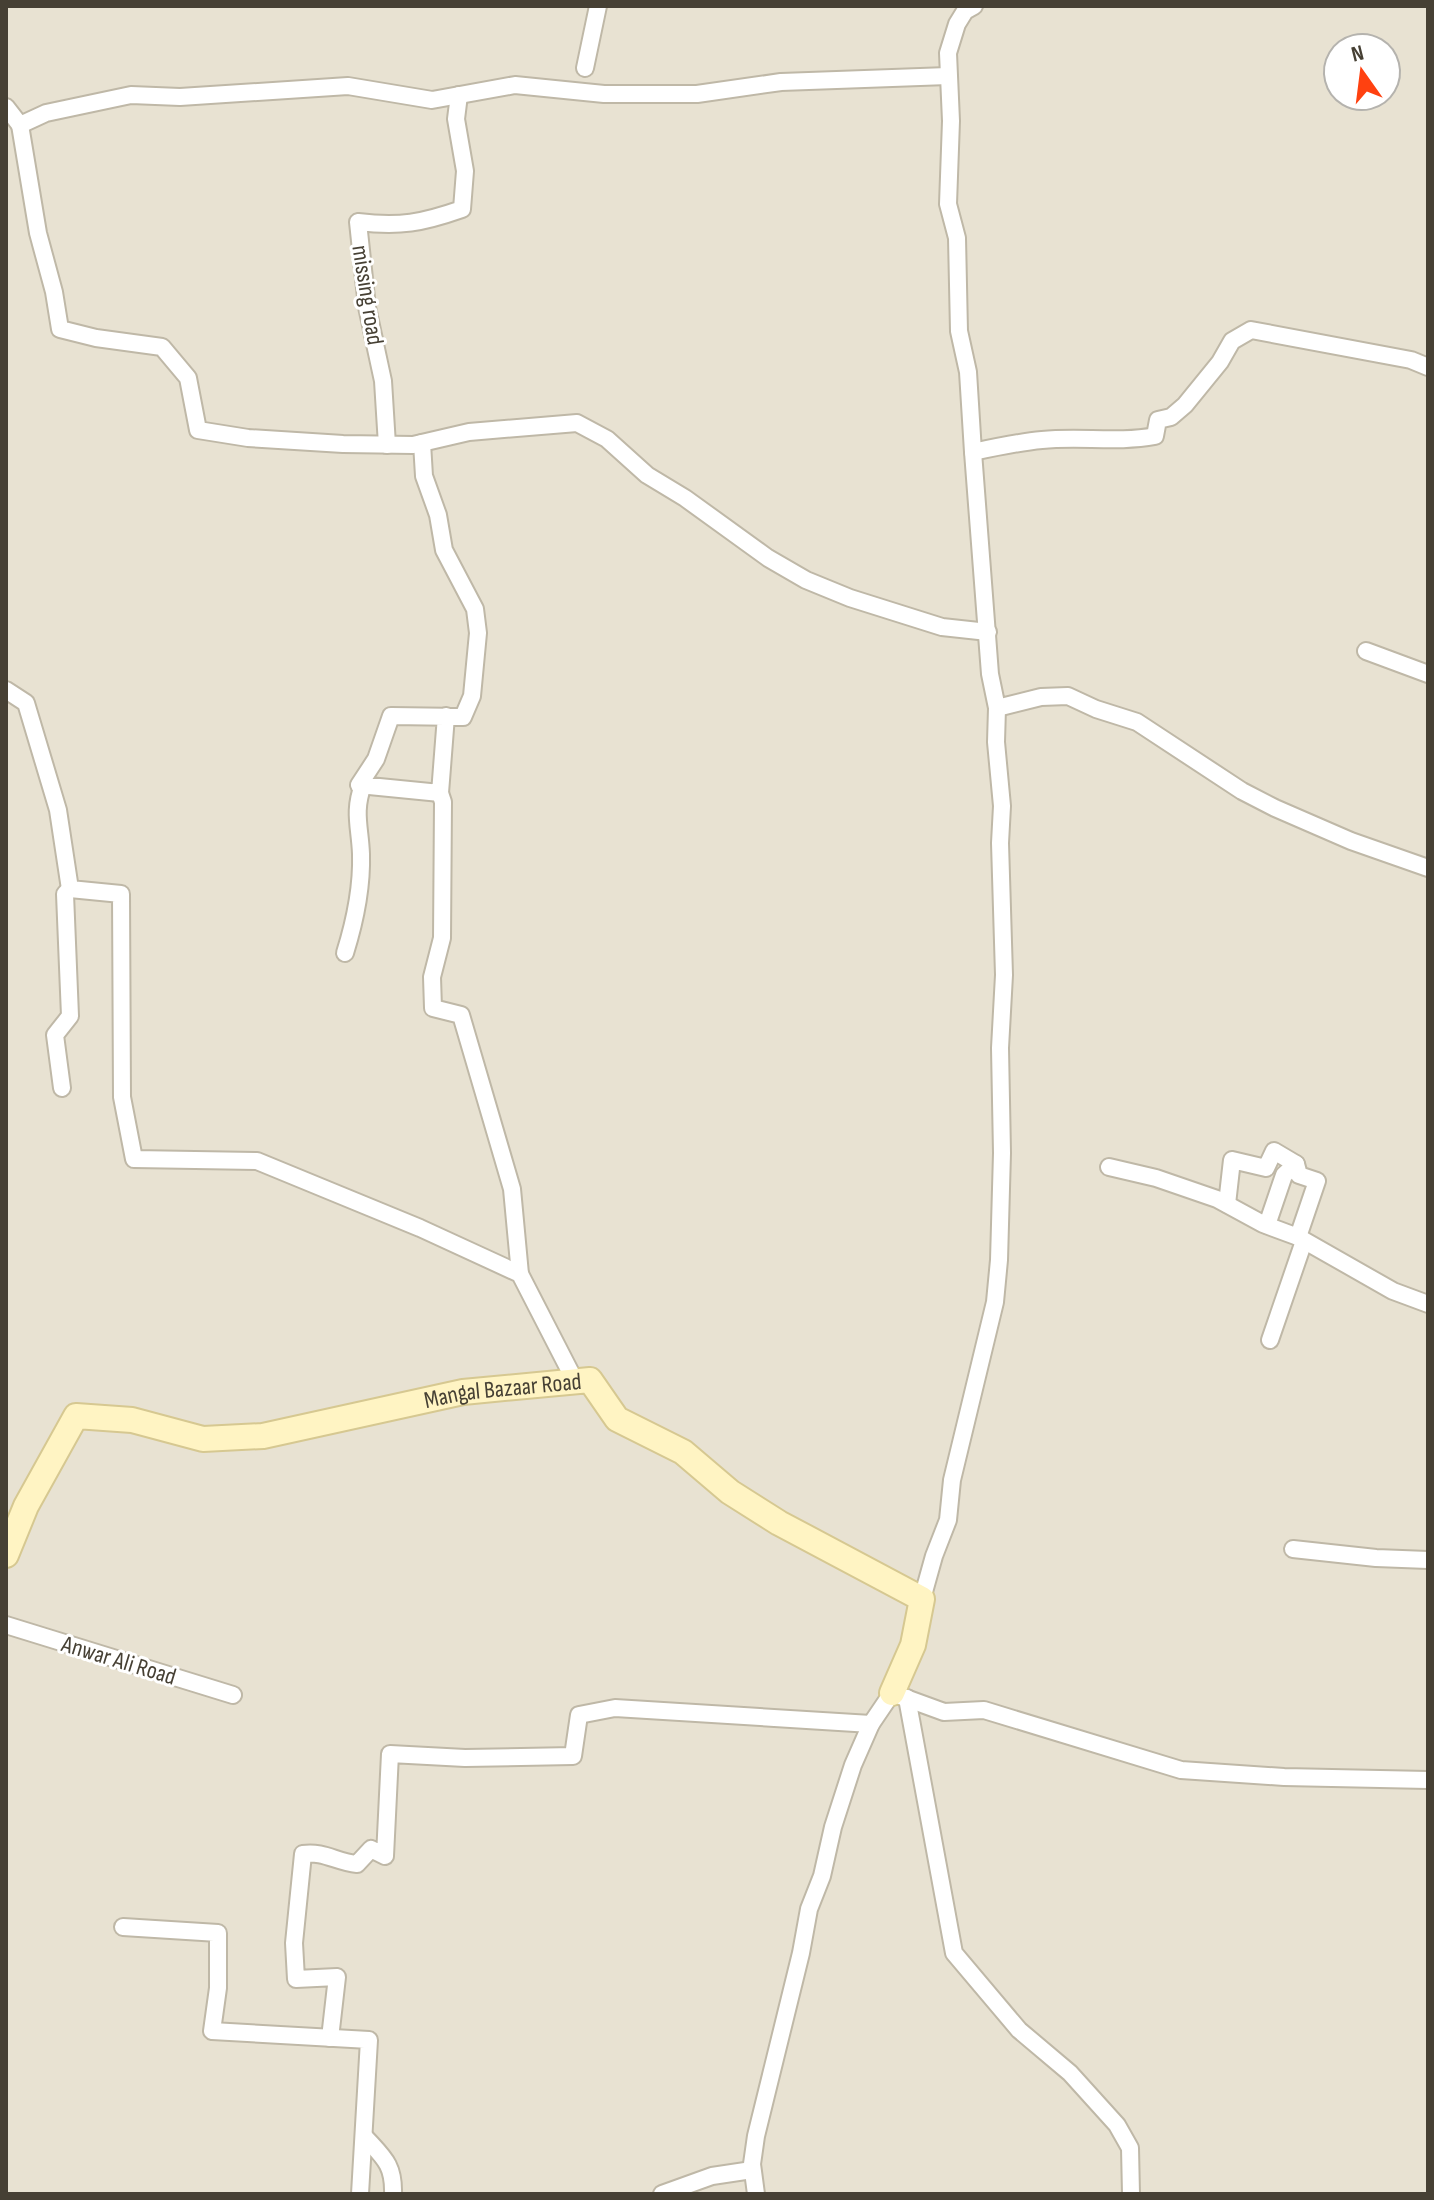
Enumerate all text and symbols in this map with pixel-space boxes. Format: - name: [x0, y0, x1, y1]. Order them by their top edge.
- north arrow: [1322, 32, 1402, 112]
- text: N: [1349, 40, 1366, 69]
- street label: missing road: [345, 243, 390, 347]
- street label: Mangal Bazaar Road: [421, 1367, 583, 1415]
- street label: Anwar Ali Road: [57, 1629, 179, 1692]

